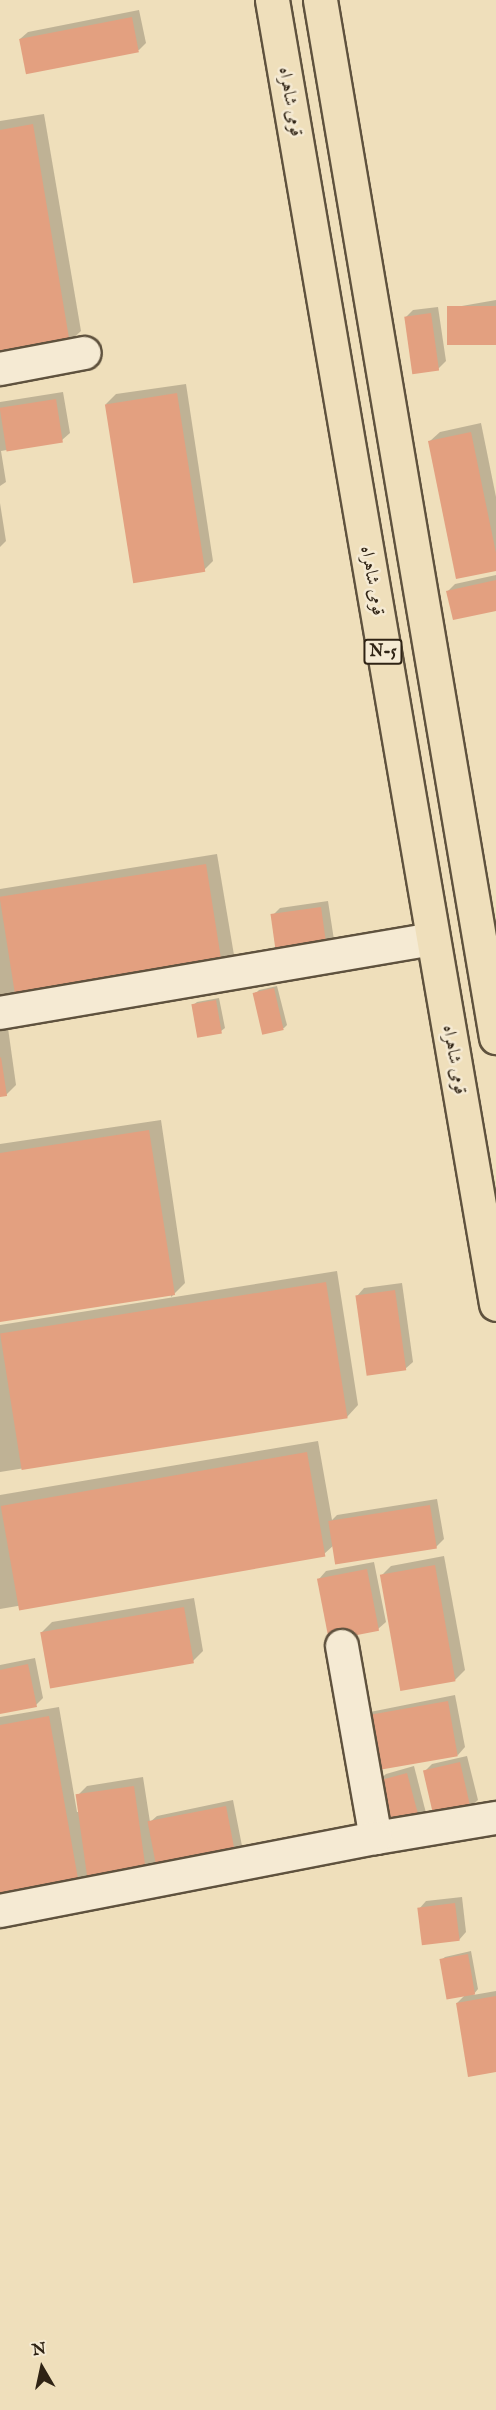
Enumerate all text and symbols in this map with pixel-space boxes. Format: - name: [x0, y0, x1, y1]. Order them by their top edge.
- street label: قومی شاہراہ: [272, 66, 306, 138]
- street label: قومی شاہراہ: [354, 545, 388, 617]
- road number: N-5: [362, 639, 404, 665]
- street label: قومی شاہراہ: [436, 1024, 470, 1096]
- north arrow: [12, 2338, 72, 2398]
- text: N: [31, 2339, 48, 2361]

